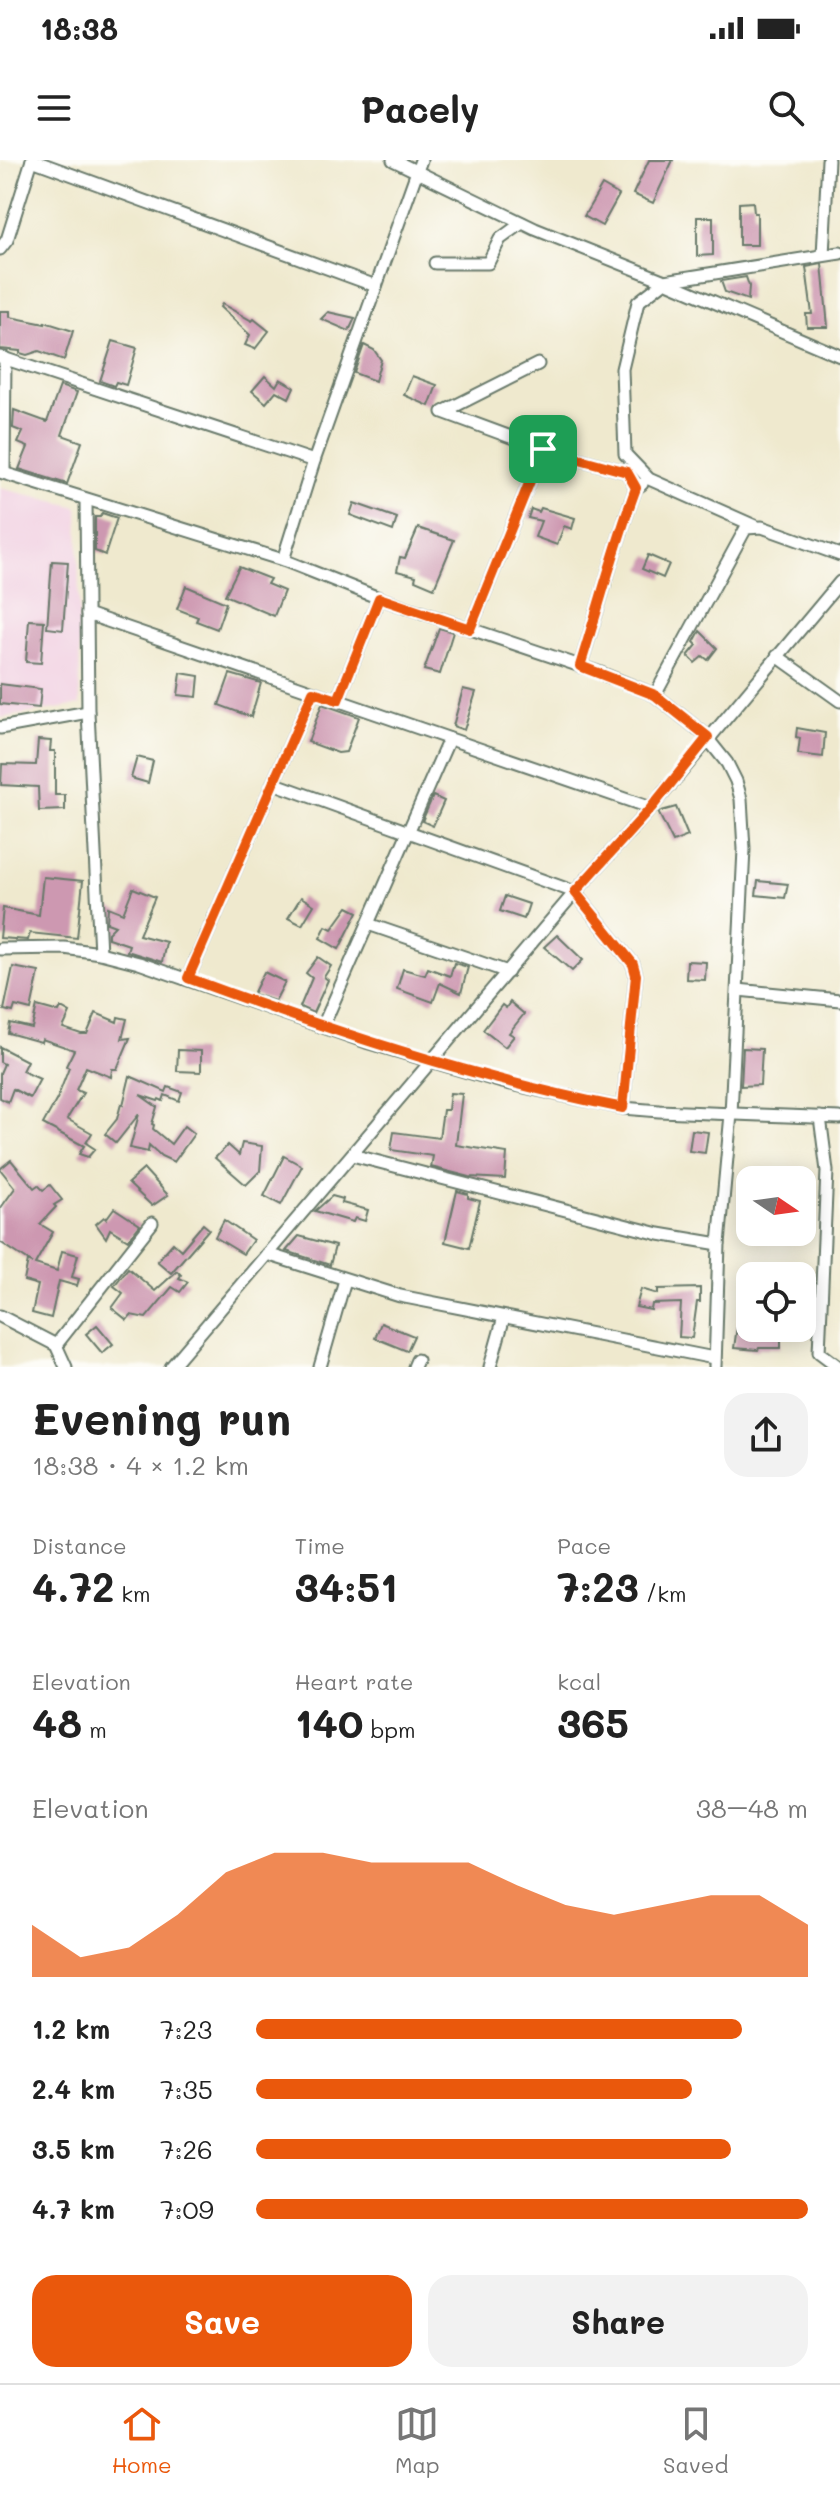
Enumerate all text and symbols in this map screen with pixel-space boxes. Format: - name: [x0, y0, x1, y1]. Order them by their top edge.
- text: 18:38: [40, 8, 118, 48]
- text: Pacely: [361, 85, 479, 132]
- icon: menu: [32, 86, 76, 130]
- icon: search: [764, 86, 808, 130]
- pin: [509, 415, 577, 483]
- icon: arrive: [521, 427, 565, 471]
- north arrow: [736, 1166, 816, 1246]
- map controls: [736, 1166, 816, 1342]
- button: locate: [736, 1262, 816, 1342]
- text: Evening run: [32, 1389, 291, 1446]
- button: share: [724, 1393, 808, 1477]
- text: 18:38 · 4 × 1.2 km: [32, 1448, 249, 1482]
- text: Distance: [32, 1531, 127, 1560]
- text: Time: [295, 1531, 345, 1560]
- text: Pace: [557, 1531, 611, 1560]
- text: 4.72: [32, 1560, 114, 1612]
- text: 34:51: [295, 1560, 398, 1612]
- text: 7:23: [557, 1560, 639, 1612]
- text: km: [114, 1579, 151, 1608]
- text: /km: [639, 1579, 686, 1608]
- text: Elevation: [32, 1667, 131, 1696]
- text: Heart rate: [295, 1667, 413, 1696]
- text: kcal: [557, 1667, 601, 1696]
- text: 48: [32, 1696, 82, 1748]
- text: 140: [295, 1696, 363, 1748]
- text: 365: [557, 1696, 629, 1748]
- text: m: [82, 1715, 107, 1744]
- text: bpm: [363, 1715, 416, 1744]
- text: Elevation: [32, 1791, 149, 1825]
- text: 38–48 m: [696, 1791, 808, 1825]
- text: 1.2 km: [32, 2012, 110, 2046]
- text: 7:23: [160, 2012, 212, 2046]
- text: 2.4 km: [32, 2072, 115, 2106]
- text: 7:35: [160, 2072, 213, 2106]
- text: 3.5 km: [32, 2132, 115, 2166]
- text: 7:26: [160, 2132, 213, 2166]
- text: 4.7 km: [32, 2192, 115, 2226]
- text: 7:09: [160, 2192, 214, 2226]
- button: Save: [32, 2275, 412, 2367]
- button: Share: [428, 2275, 808, 2367]
- tab: Home: [112, 2402, 172, 2479]
- tab: Map: [395, 2402, 440, 2479]
- tab: Saved: [663, 2402, 728, 2479]

